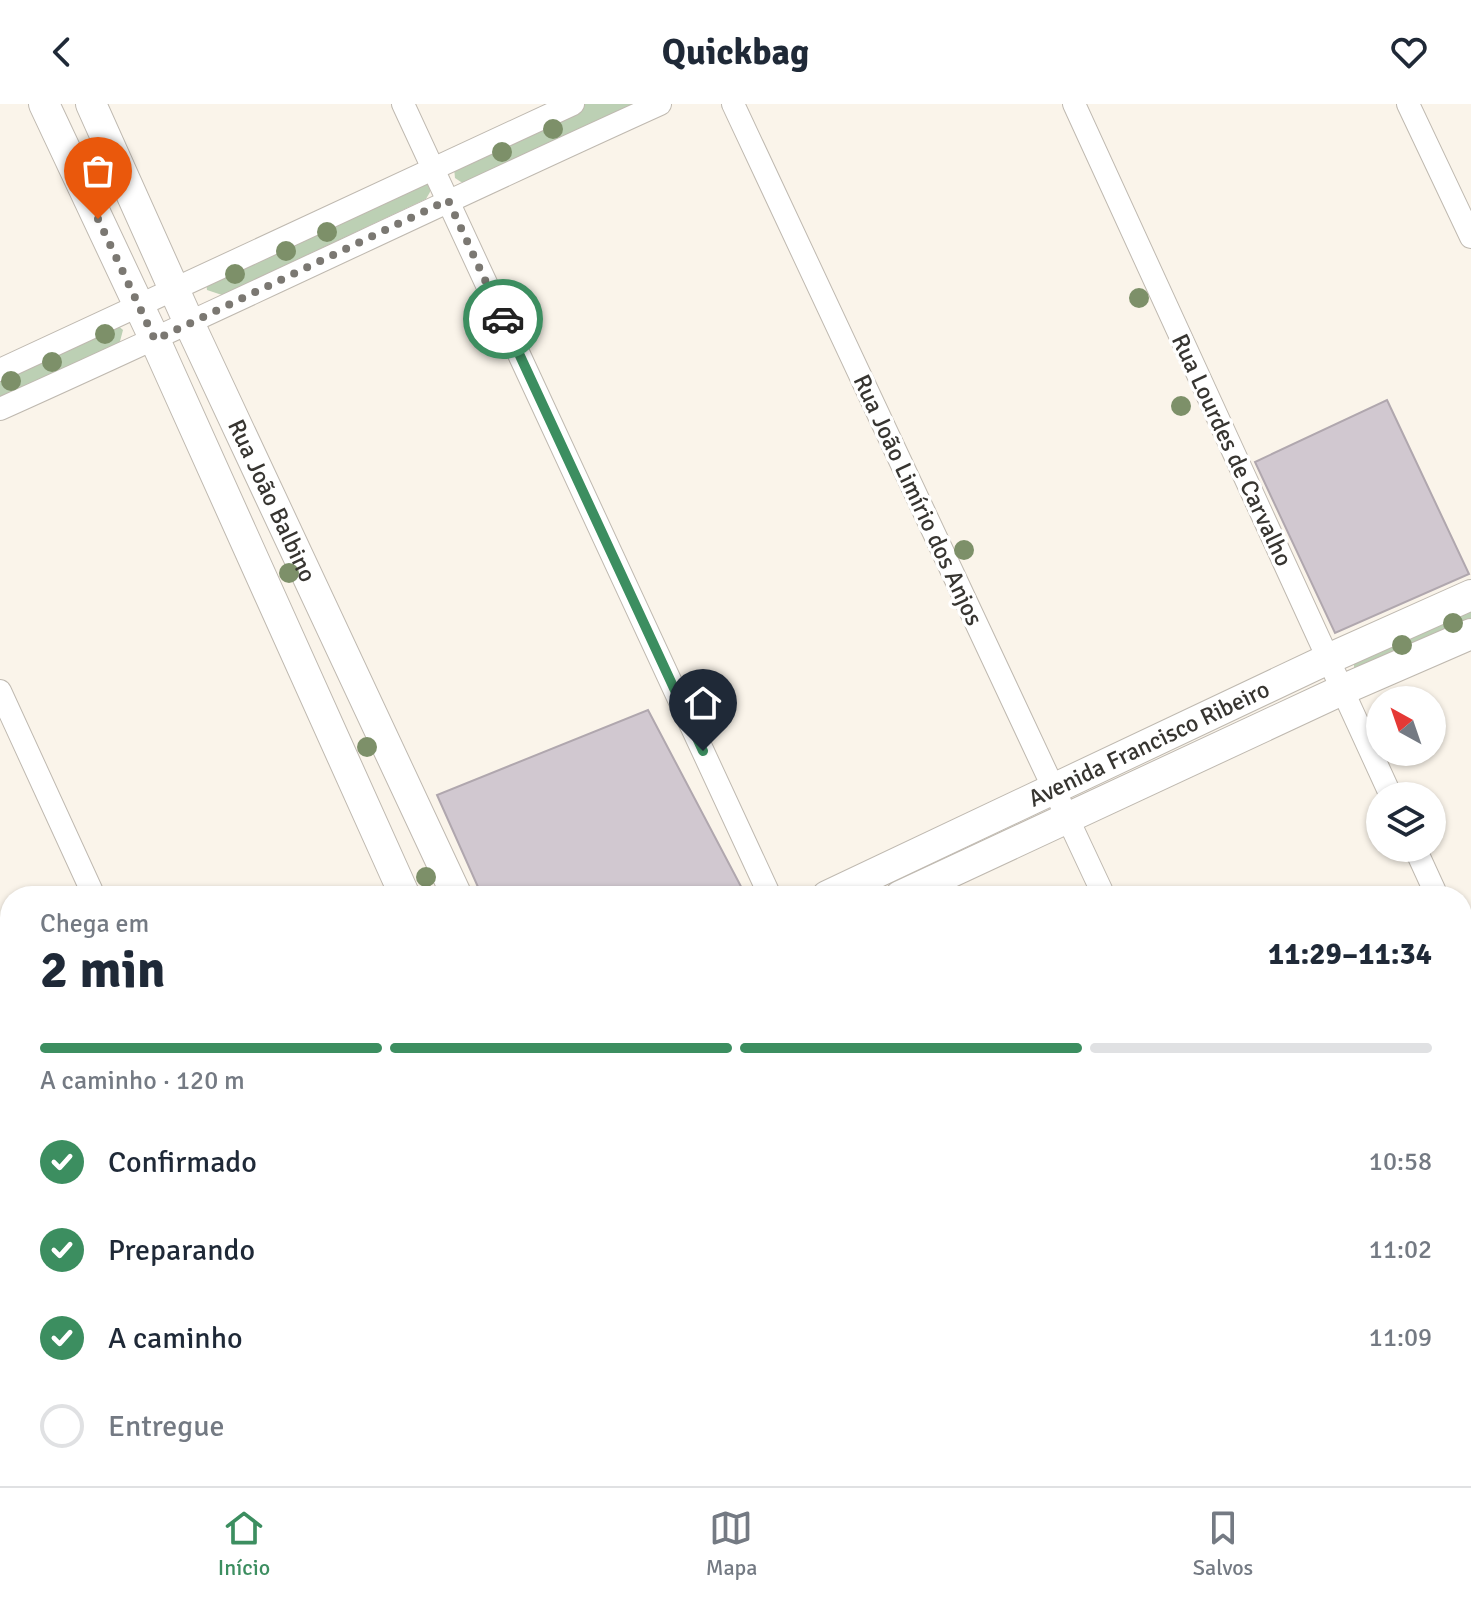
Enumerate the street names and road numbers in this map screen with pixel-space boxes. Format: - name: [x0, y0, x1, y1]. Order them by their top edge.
- street label: Rua Lourdes de Carvalho: [1165, 329, 1299, 571]
- street label: Rua João Limírio dos Anjos: [847, 370, 989, 630]
- street label: Rua João Balbino: [221, 414, 323, 587]
- street label: Avenida Francisco Ribeiro: [1023, 674, 1274, 814]

